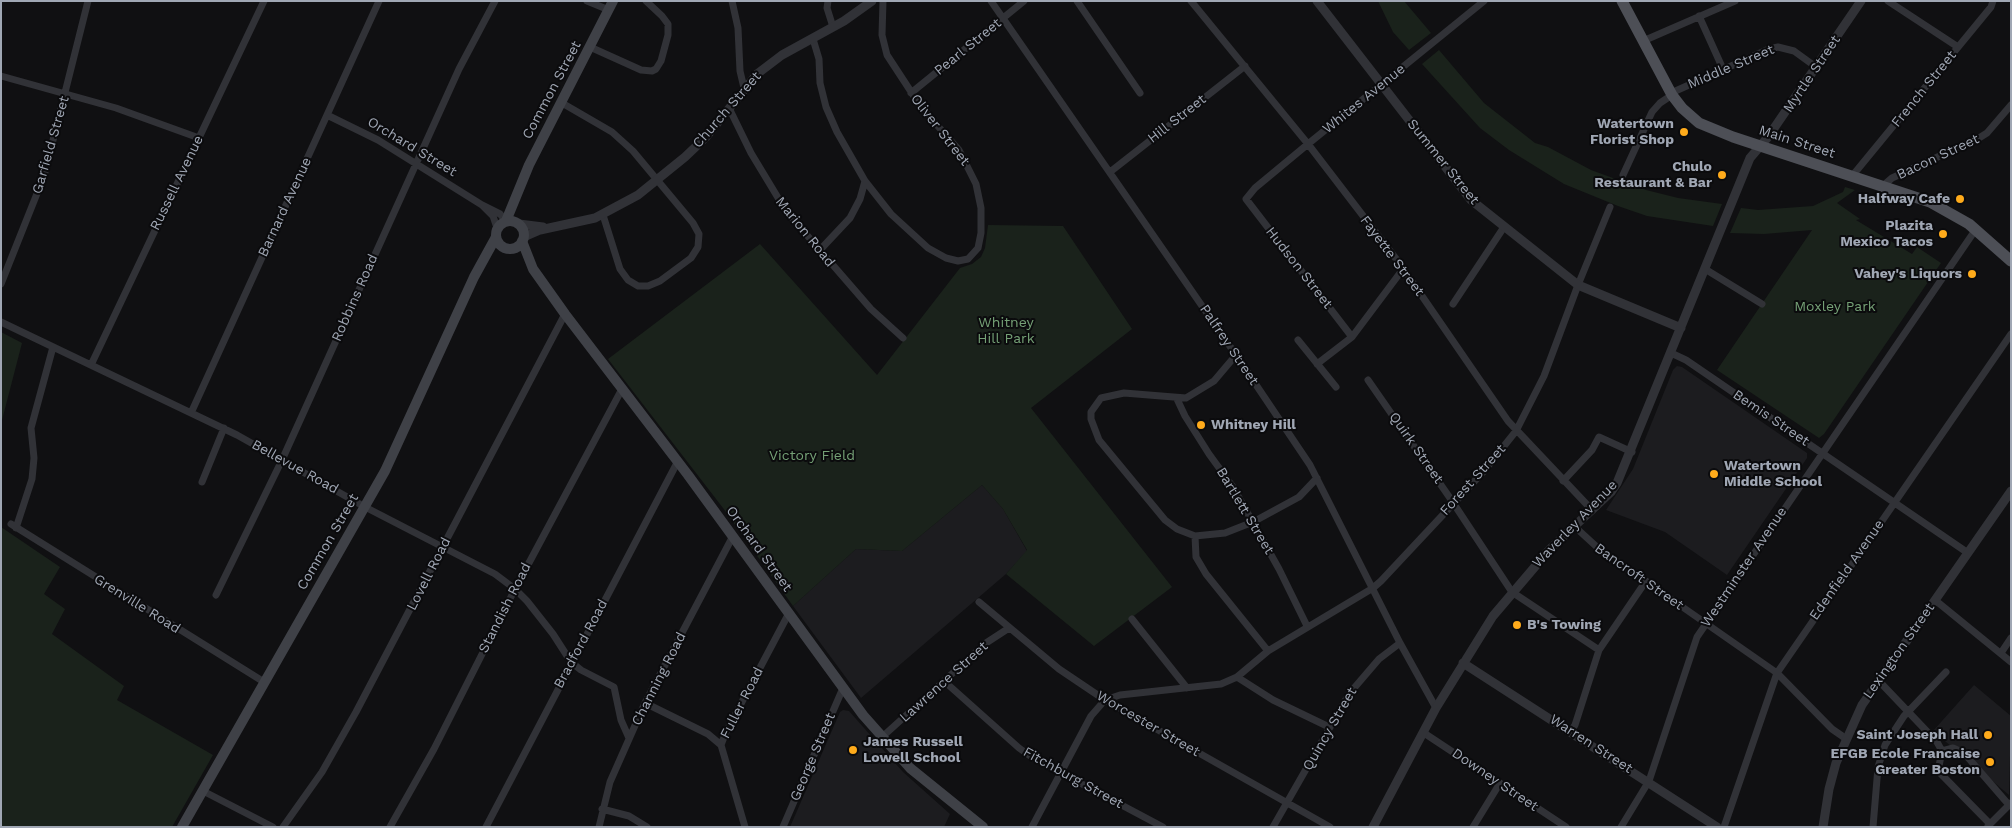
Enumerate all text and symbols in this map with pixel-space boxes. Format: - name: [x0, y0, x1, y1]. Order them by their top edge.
- street label: Pearl Street: [931, 15, 1005, 79]
- street label: Myrtle Street: [1780, 32, 1844, 116]
- street label: Common Street: [519, 38, 585, 142]
- street label: Middle Street: [1685, 41, 1777, 93]
- street label: French Street: [1888, 47, 1960, 131]
- street label: Whites Avenue: [1319, 61, 1409, 137]
- street label: Church Street: [689, 68, 765, 152]
- street label: Oliver Street: [907, 91, 973, 169]
- street label: Hill Street: [1144, 91, 1210, 147]
- street label: Garfield Street: [29, 94, 73, 196]
- street label: Orchard Street: [364, 114, 460, 180]
- street label: Summer Street: [1403, 116, 1483, 208]
- place label: Watertown Florist Shop: [1590, 116, 1674, 148]
- street label: Main Street: [1757, 122, 1837, 162]
- marker: Watertown Florist Shop: [1678, 126, 1690, 138]
- street label: Bacon Street: [1894, 131, 1982, 183]
- street label: Russell Avenue: [147, 133, 207, 233]
- street label: Barnard Avenue: [255, 155, 315, 259]
- place label: Chulo Restaurant & Bar: [1594, 159, 1712, 192]
- marker: Chulo Restaurant & Bar: [1716, 169, 1728, 181]
- place label: Halfway Cafe: [1858, 191, 1950, 207]
- marker: Halfway Cafe: [1954, 193, 1966, 205]
- street label: Marion Road: [772, 194, 838, 270]
- street label: Fayette Street: [1356, 213, 1428, 299]
- place label: Plazita Mexico Tacos: [1840, 218, 1933, 250]
- street label: Hudson Street: [1262, 224, 1336, 312]
- marker: Plazita Mexico Tacos: [1937, 228, 1949, 240]
- street label: Robbins Road: [328, 252, 382, 344]
- place label: Vahey's Liquors: [1854, 266, 1962, 282]
- marker: Vahey's Liquors: [1966, 268, 1978, 280]
- park label: Moxley Park: [1794, 299, 1876, 315]
- street label: Palfrey Street: [1196, 301, 1262, 389]
- park label: Whitney Hill Park: [977, 315, 1035, 348]
- street label: Bemis Street: [1730, 386, 1812, 450]
- street label: Quirk Street: [1385, 409, 1447, 487]
- place label: Whitney Hill: [1211, 417, 1296, 433]
- marker: Whitney Hill: [1195, 419, 1207, 431]
- street label: Bellevue Road: [249, 436, 341, 498]
- street label: Forest Street: [1437, 441, 1509, 519]
- park label: Victory Field: [769, 448, 855, 464]
- place label: Watertown Middle School: [1724, 458, 1822, 491]
- street label: Bartlett Street: [1213, 465, 1277, 557]
- marker: Watertown Middle School: [1708, 468, 1720, 480]
- street label: Waverley Avenue: [1529, 477, 1621, 571]
- street label: Common Street: [294, 491, 362, 593]
- street label: Orchard Street: [722, 503, 796, 595]
- street label: Westminster Avenue: [1698, 504, 1790, 630]
- street label: Edenfield Avenue: [1806, 517, 1888, 623]
- street label: Lovell Road: [403, 535, 455, 613]
- street label: Bancroft Street: [1591, 540, 1687, 614]
- street label: Standish Road: [475, 560, 535, 656]
- street label: Grenville Road: [91, 571, 183, 637]
- street label: Bradford Road: [551, 597, 611, 691]
- street label: Lexington Street: [1860, 600, 1938, 702]
- place label: B's Towing: [1527, 617, 1601, 633]
- marker: B's Towing: [1511, 619, 1523, 631]
- street label: Channing Road: [628, 630, 690, 728]
- street label: Lawrence Street: [896, 638, 992, 726]
- street label: Fuller Road: [717, 664, 767, 742]
- street label: Quincy Street: [1299, 684, 1361, 774]
- street label: Worcester Street: [1093, 688, 1203, 760]
- street label: George Street: [787, 710, 839, 804]
- street label: Warren Street: [1546, 711, 1636, 777]
- place label: Saint Joseph Hall: [1856, 727, 1978, 743]
- marker: Saint Joseph Hall: [1982, 729, 1994, 741]
- place label: James Russell Lowell School: [863, 734, 963, 766]
- marker: James Russell Lowell School: [847, 744, 859, 756]
- street label: Fitchburg Street: [1020, 744, 1126, 812]
- street label: Downey Street: [1449, 745, 1541, 815]
- place label: EFGB Ecole Francaise Greater Boston: [1831, 746, 1980, 779]
- marker: EFGB Ecole Francaise Greater Boston: [1984, 756, 1996, 768]

